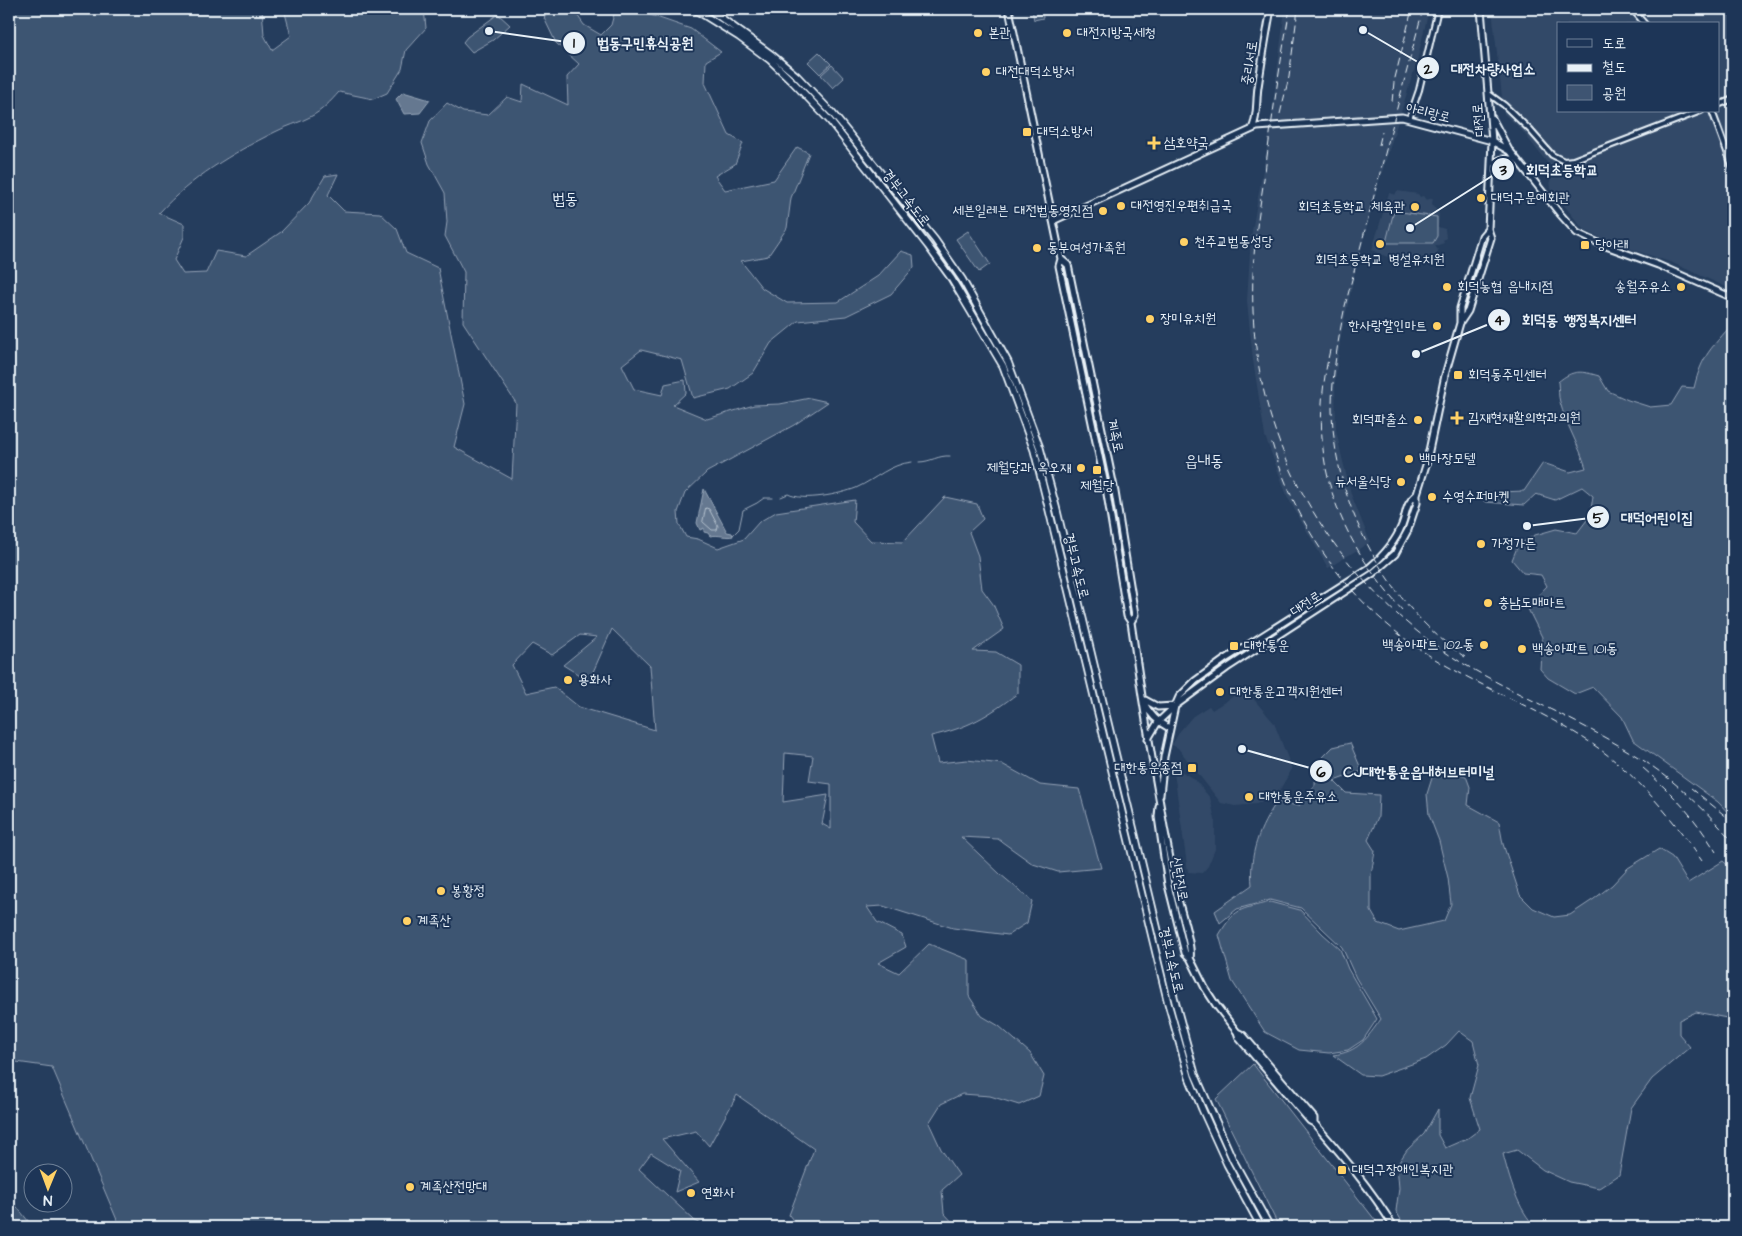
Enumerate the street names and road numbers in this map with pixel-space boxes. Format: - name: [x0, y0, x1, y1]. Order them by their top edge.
- street label: 중리서로: [1237, 39, 1263, 87]
- street label: 아리랑로: [1404, 98, 1452, 128]
- street label: 대전로: [1468, 102, 1490, 138]
- street label: 경부고속도로: [877, 165, 935, 231]
- street label: 계족로: [1102, 417, 1128, 455]
- street label: 경부고속도로: [1058, 531, 1094, 601]
- street label: 대전로: [1286, 586, 1326, 622]
- street label: 신탄진로: [1165, 855, 1193, 903]
- street label: 경부고속도로: [1154, 925, 1188, 995]

